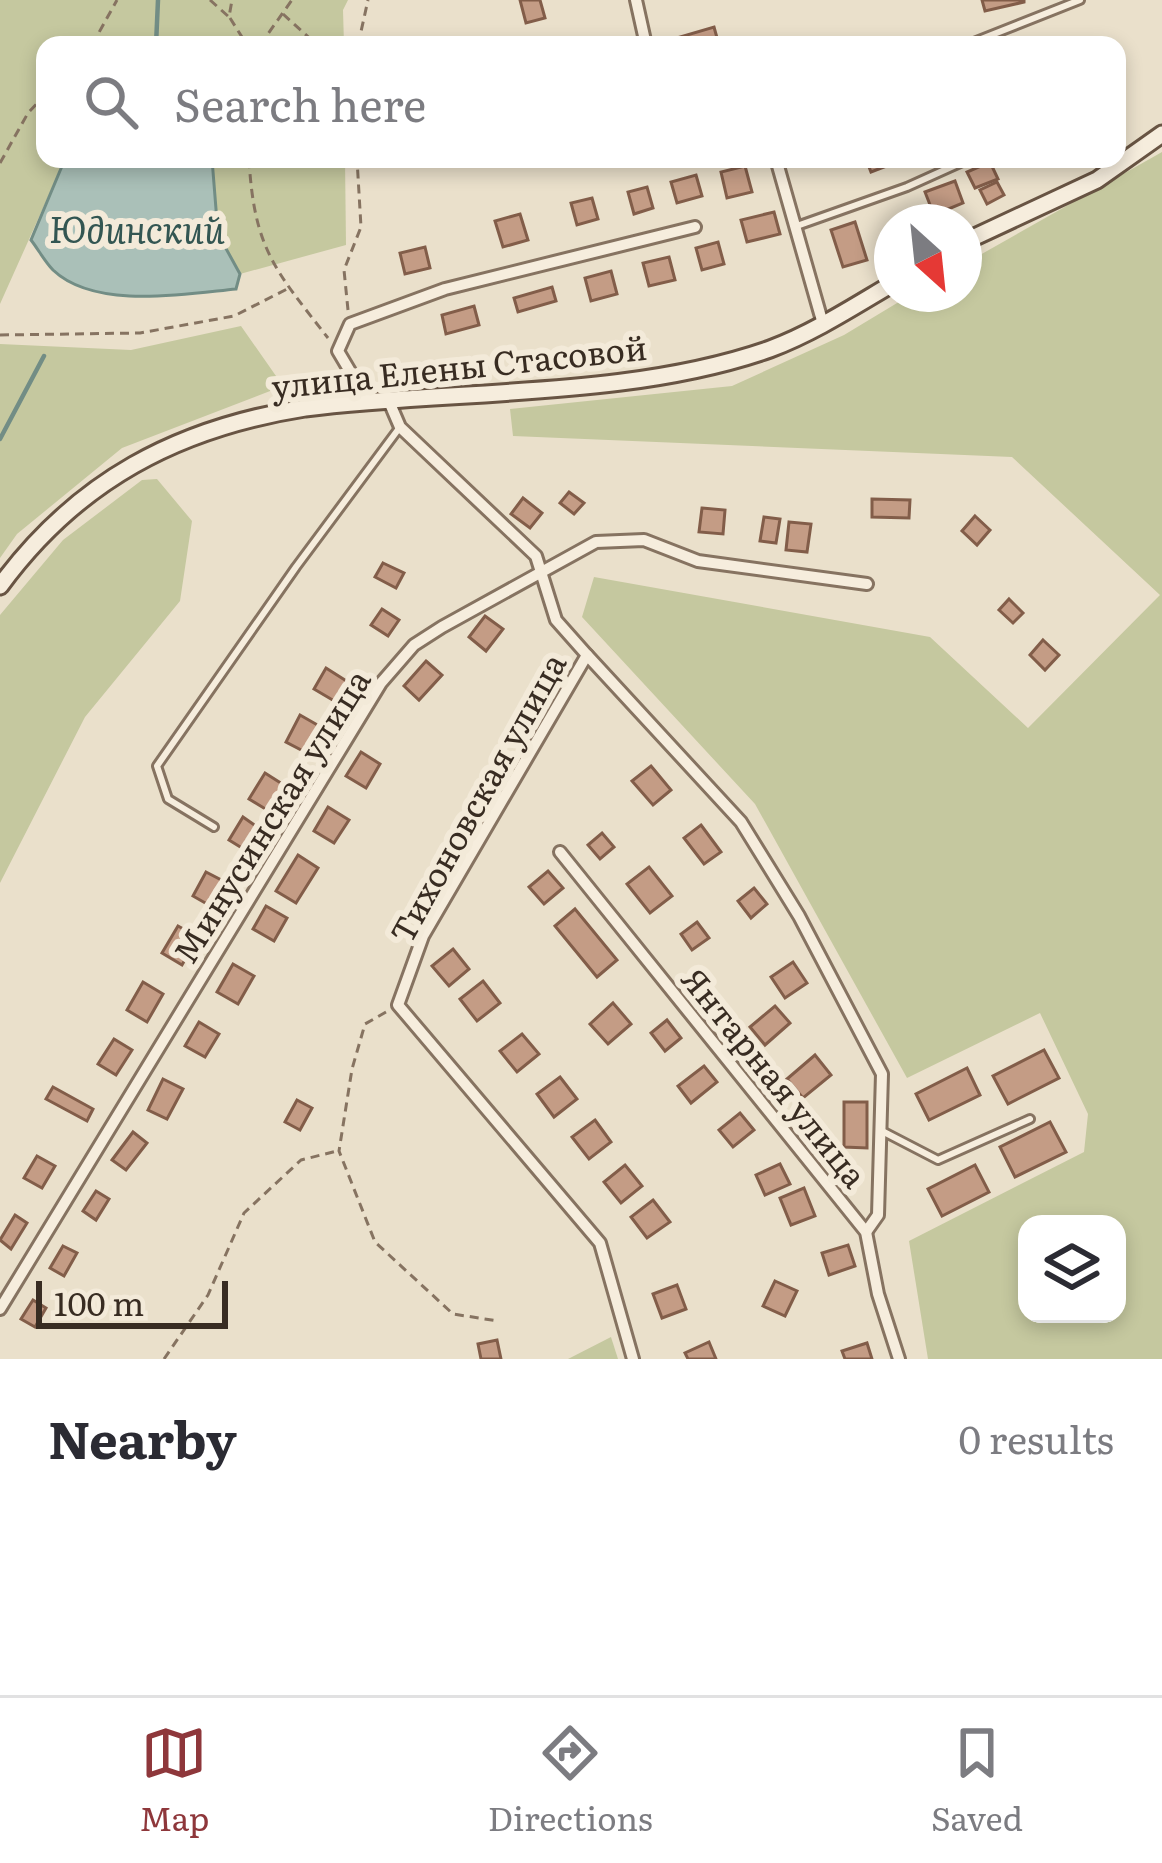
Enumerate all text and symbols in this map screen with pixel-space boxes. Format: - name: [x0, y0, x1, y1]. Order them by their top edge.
- search box: [36, 36, 1126, 168]
- icon: search: [78, 69, 144, 135]
- text: Search here: [174, 69, 426, 136]
- water label: Юдинский: [49, 201, 226, 254]
- north arrow: [874, 204, 982, 312]
- street label: улица Елены Стасовой: [269, 321, 649, 409]
- street label: Тихоновская улица: [376, 643, 576, 951]
- street label: Минусинская улица: [160, 658, 381, 972]
- street label: Янтарная улица: [672, 955, 880, 1197]
- map controls: [1018, 1215, 1126, 1323]
- button: layers: [1018, 1215, 1126, 1323]
- scale bar: [36, 1275, 228, 1328]
- text: 100 m: [54, 1277, 144, 1326]
- text: Nearby: [48, 1399, 237, 1475]
- text: 0 results: [959, 1408, 1114, 1466]
- tab: Map: [139, 1720, 209, 1841]
- tab: Directions: [488, 1720, 653, 1841]
- tab: Saved: [931, 1720, 1023, 1841]

